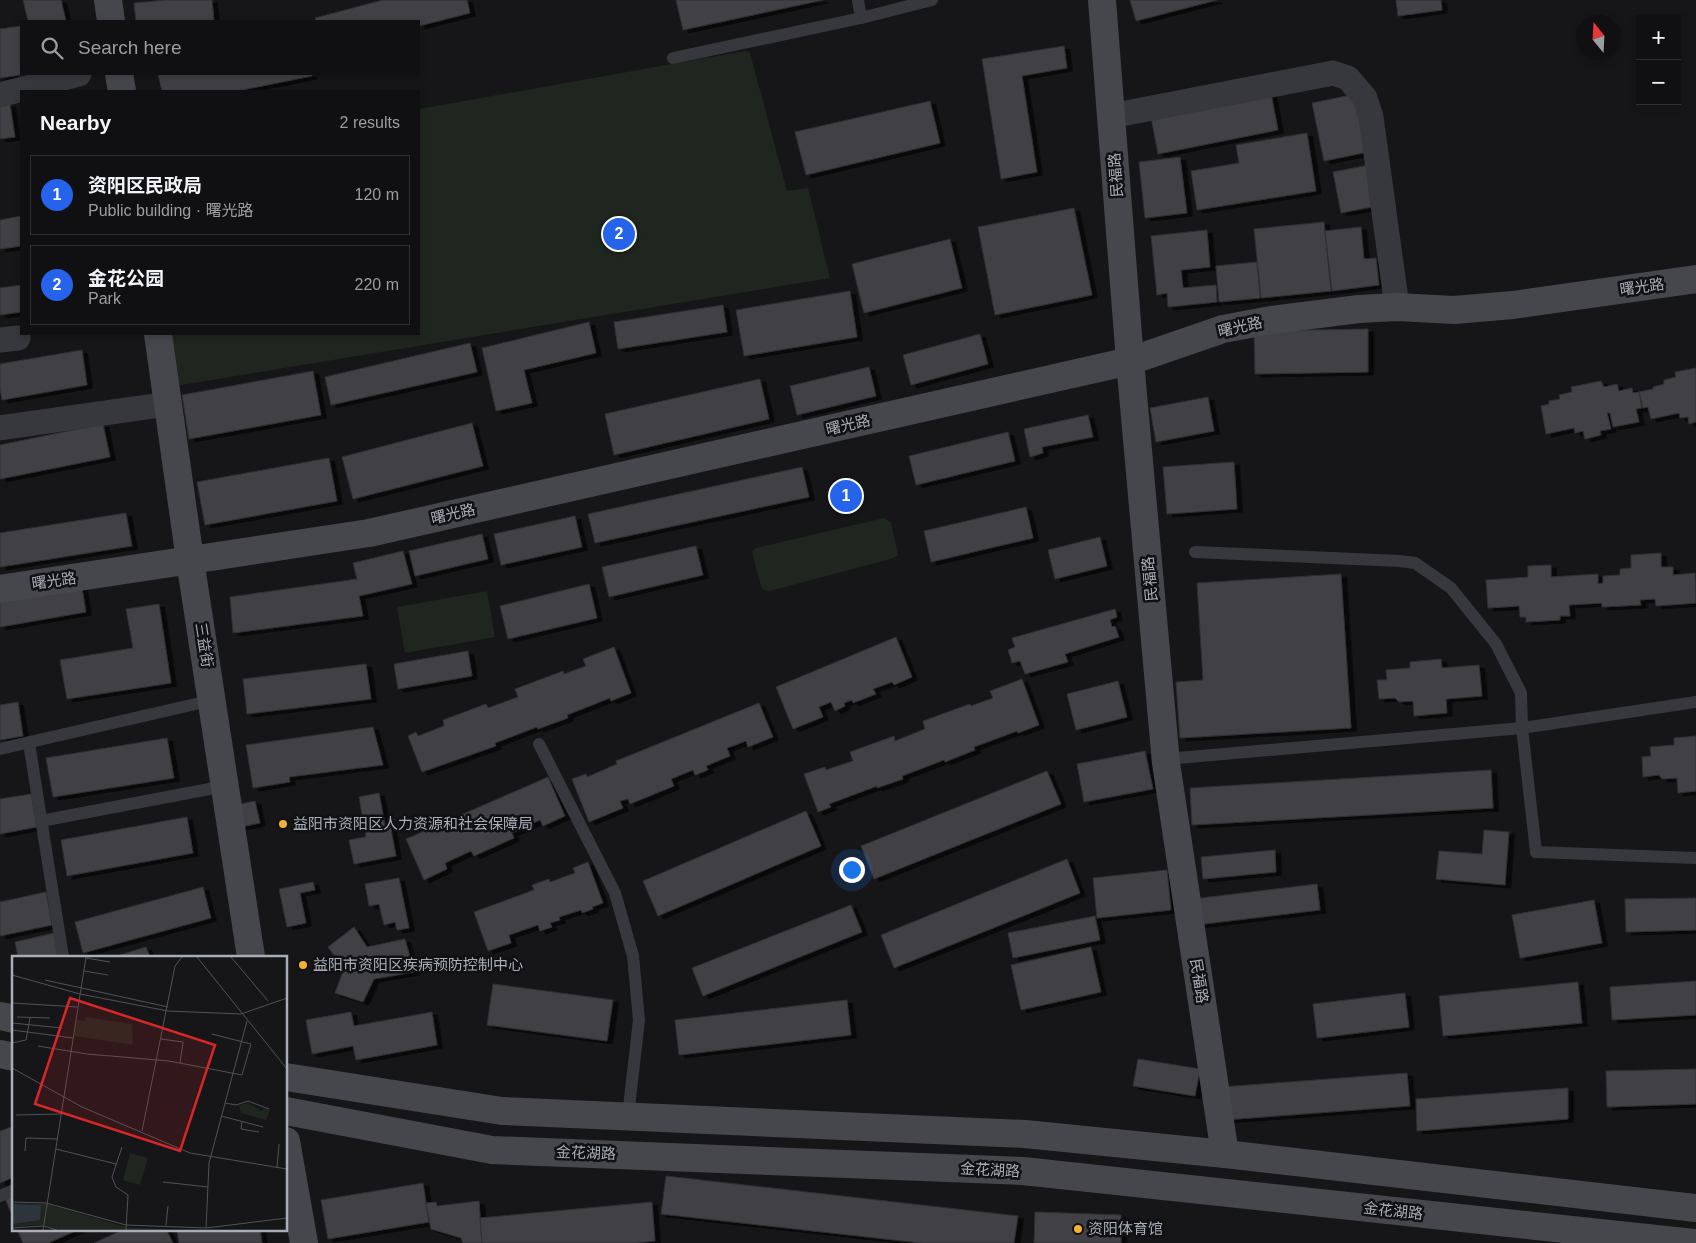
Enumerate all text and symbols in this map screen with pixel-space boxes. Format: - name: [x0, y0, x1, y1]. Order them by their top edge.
- north arrow: [1576, 15, 1621, 60]
- map controls: [1636, 15, 1681, 105]
- button: +: [1636, 15, 1681, 60]
- search box: [20, 20, 420, 75]
- icon: search: [38, 34, 66, 62]
- text: Search here: [78, 37, 182, 58]
- button: −: [1636, 60, 1681, 105]
- text: Nearby: [40, 111, 111, 134]
- text: 2 results: [340, 114, 400, 131]
- street label: 民福路: [1105, 152, 1126, 198]
- text: 资阳区民政局: [88, 175, 202, 196]
- text: 1: [53, 186, 61, 203]
- text: 120 m: [355, 186, 399, 203]
- text: Public building · 曙光路: [88, 202, 253, 219]
- pin: 2: [603, 215, 635, 253]
- text: 金花公园: [88, 268, 164, 289]
- street label: 曙光路: [1618, 275, 1665, 298]
- text: 2: [53, 276, 61, 293]
- text: 220 m: [355, 276, 399, 293]
- text: Park: [88, 290, 121, 307]
- street label: 曙光路: [1216, 313, 1264, 340]
- street label: 曙光路: [824, 411, 872, 438]
- pin: 1: [830, 477, 862, 515]
- street label: 曙光路: [429, 500, 477, 527]
- street label: 民福路: [1139, 556, 1160, 602]
- street label: 曙光路: [30, 569, 77, 592]
- street label: 三益街: [193, 621, 216, 668]
- place label: 益阳市资阳区人力资源和社会保障局: [293, 815, 533, 832]
- marker: 益阳市资阳区人力资源和社会保障局: [277, 818, 289, 830]
- your location: [839, 857, 865, 883]
- inset map: [12, 956, 288, 1230]
- place label: 益阳市资阳区疾病预防控制中心: [313, 956, 523, 973]
- street label: 民福路: [1188, 957, 1211, 1004]
- marker: 益阳市资阳区疾病预防控制中心: [297, 959, 309, 971]
- street label: 金花湖路: [556, 1143, 616, 1162]
- street label: 金花湖路: [960, 1159, 1020, 1180]
- street label: 金花湖路: [1362, 1199, 1424, 1222]
- place label: 资阳体育馆: [1088, 1220, 1163, 1237]
- marker: 资阳体育馆: [1072, 1223, 1084, 1235]

